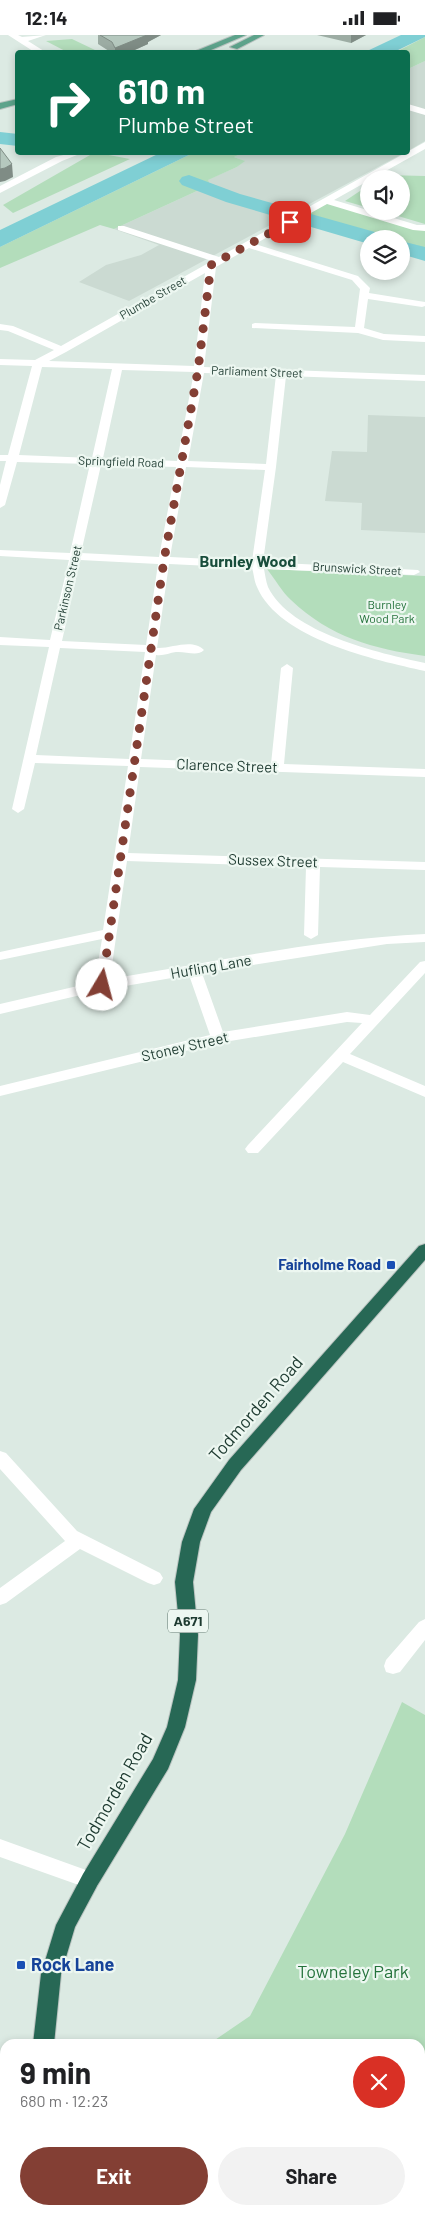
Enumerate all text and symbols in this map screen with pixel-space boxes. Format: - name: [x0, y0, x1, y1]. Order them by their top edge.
- text: 12:14: [25, 6, 68, 29]
- text: 610 m: [118, 69, 205, 111]
- icon: right: [35, 70, 100, 135]
- text: Plumbe Street: [118, 111, 254, 137]
- map controls: [360, 170, 410, 280]
- button: sound: [360, 170, 410, 220]
- pin: [269, 201, 311, 243]
- icon: arrive: [276, 208, 304, 236]
- button: layers: [360, 230, 410, 280]
- street label: Plumbe Street: [117, 273, 188, 322]
- street label: Parliament Street: [211, 362, 303, 380]
- street label: Springfield Road: [78, 453, 164, 469]
- street label: Parkinson Street: [50, 544, 84, 632]
- district label: Burnley Wood: [200, 551, 296, 570]
- street label: Brunswick Street: [312, 559, 402, 577]
- park label: Burnley Wood Park: [359, 597, 415, 625]
- street label: Clarence Street: [176, 754, 278, 776]
- street label: Sussex Street: [228, 849, 318, 871]
- street label: Hufling Lane: [169, 950, 253, 982]
- position arrow: [75, 958, 127, 1010]
- street label: Stoney Street: [139, 1027, 230, 1065]
- place label: Fairholme Road: [278, 1255, 381, 1273]
- marker: Fairholme Road: [385, 1259, 397, 1271]
- street label: Todmorden Road: [204, 1351, 307, 1465]
- road number: A671: [168, 1609, 208, 1633]
- street label: Todmorden Road: [72, 1729, 157, 1854]
- place label: Rock Lane: [31, 1953, 114, 1975]
- marker: Rock Lane: [15, 1959, 27, 1971]
- park label: Towneley Park: [297, 1960, 409, 1982]
- text: 9 min: [20, 2054, 91, 2090]
- button: close: [353, 2056, 405, 2108]
- text: 680 m · 12:23: [20, 2091, 108, 2110]
- button: Exit: [20, 2147, 208, 2205]
- button: Share: [218, 2147, 405, 2205]

